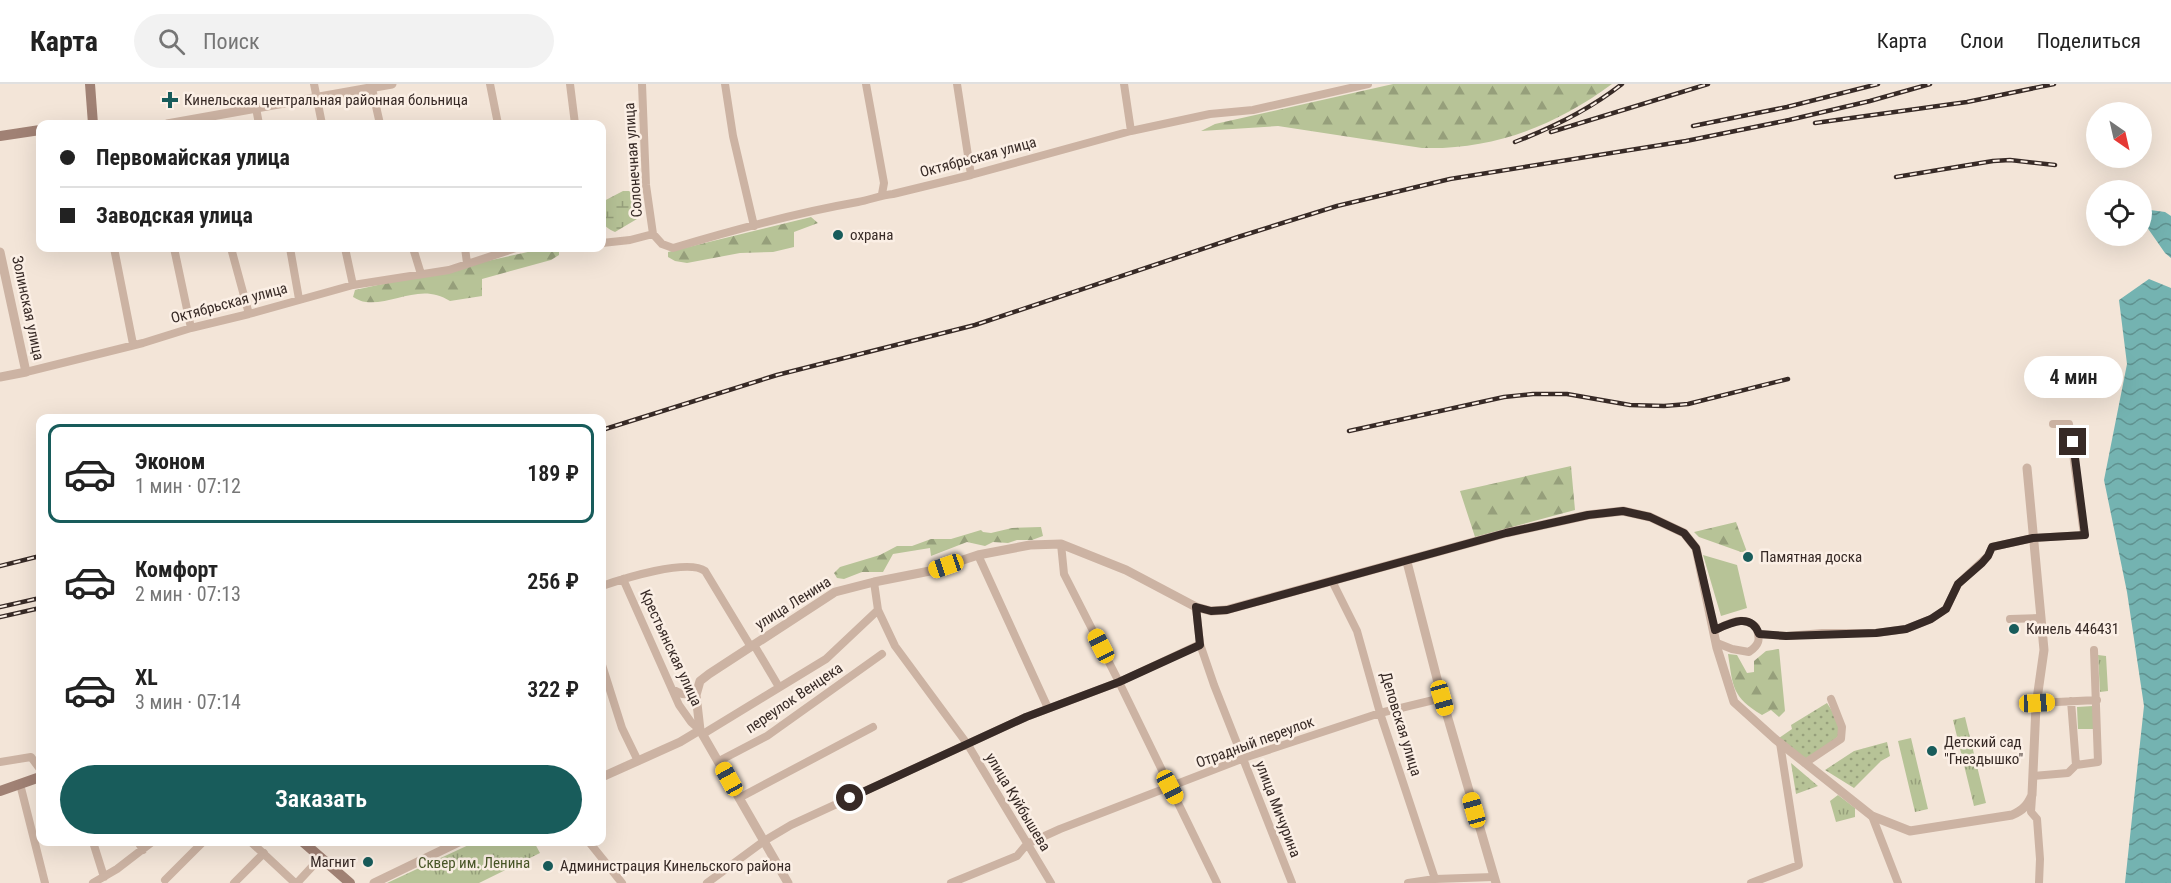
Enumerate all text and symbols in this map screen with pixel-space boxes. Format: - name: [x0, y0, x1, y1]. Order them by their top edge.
- search box: [134, 14, 554, 68]
- text: Карта: [30, 25, 98, 58]
- icon: search: [155, 25, 188, 58]
- text: Поиск: [203, 29, 260, 54]
- text: Карта: [1877, 29, 1927, 53]
- text: Слои: [1960, 29, 2004, 53]
- text: Поделиться: [2037, 29, 2141, 53]
- marker: Кинельская центральная районная больница: [161, 91, 179, 109]
- place label: Кинельская центральная районная больница: [184, 91, 468, 109]
- street label: Солонечная улица: [620, 102, 646, 218]
- north arrow: [2086, 102, 2152, 168]
- map controls: [2086, 102, 2152, 246]
- street label: Октябрьская улица: [918, 133, 1038, 181]
- text: Первомайская улица: [96, 145, 290, 170]
- button: locate: [2086, 180, 2152, 246]
- text: Заводская улица: [96, 203, 253, 228]
- place label: охрана: [850, 226, 893, 244]
- marker: охрана: [831, 228, 845, 242]
- street label: Золинская улица: [8, 254, 48, 362]
- street label: Октябрьская улица: [169, 279, 289, 327]
- callout: 4 мин: [2024, 355, 2122, 397]
- text: 4 мин: [2050, 365, 2097, 389]
- route end: [2059, 428, 2086, 455]
- icon: car: [63, 447, 117, 501]
- text: Эконом: [135, 449, 205, 474]
- text: 189 ₽: [527, 461, 579, 486]
- text: 1 мин · 07:12: [135, 474, 241, 498]
- place label: Памятная доска: [1760, 548, 1862, 566]
- marker: Памятная доска: [1741, 550, 1755, 564]
- car: [926, 552, 966, 580]
- icon: car: [63, 555, 117, 609]
- text: Комфорт: [135, 557, 218, 582]
- text: 256 ₽: [527, 569, 579, 594]
- street label: улица Ленина: [752, 573, 834, 633]
- text: 2 мин · 07:13: [135, 582, 241, 606]
- street label: Крестьянская улица: [636, 587, 706, 709]
- place label: Кинель 446431: [2026, 620, 2119, 638]
- marker: Кинель 446431: [2007, 622, 2021, 636]
- car: [1085, 626, 1117, 666]
- street label: переулок Венцека: [742, 659, 846, 737]
- icon: car: [63, 663, 117, 717]
- text: XL: [135, 665, 158, 690]
- street label: Деповская улица: [1377, 670, 1425, 778]
- text: 322 ₽: [527, 677, 579, 702]
- car: [1428, 678, 1456, 718]
- text: 3 мин · 07:14: [135, 690, 241, 714]
- car: [2019, 693, 2055, 713]
- street label: Отрадный переулок: [1194, 712, 1316, 772]
- place label: Детский сад "Гнездышко": [1944, 733, 2023, 768]
- marker: Детский сад "Гнездышко": [1925, 744, 1939, 758]
- street label: улица Куйбышева: [982, 750, 1054, 854]
- street label: улица Мичурина: [1251, 758, 1305, 860]
- car: [712, 759, 746, 799]
- button: Заказать: [60, 765, 582, 834]
- car: [1154, 767, 1186, 807]
- route start: [836, 784, 863, 811]
- car: [1460, 790, 1488, 830]
- place label: Магнит: [310, 853, 356, 871]
- park label: Сквер им. Ленина: [418, 854, 530, 872]
- marker: Магнит: [361, 855, 375, 869]
- place label: Администрация Кинельского района: [560, 857, 791, 875]
- marker: Администрация Кинельского района: [541, 859, 555, 873]

